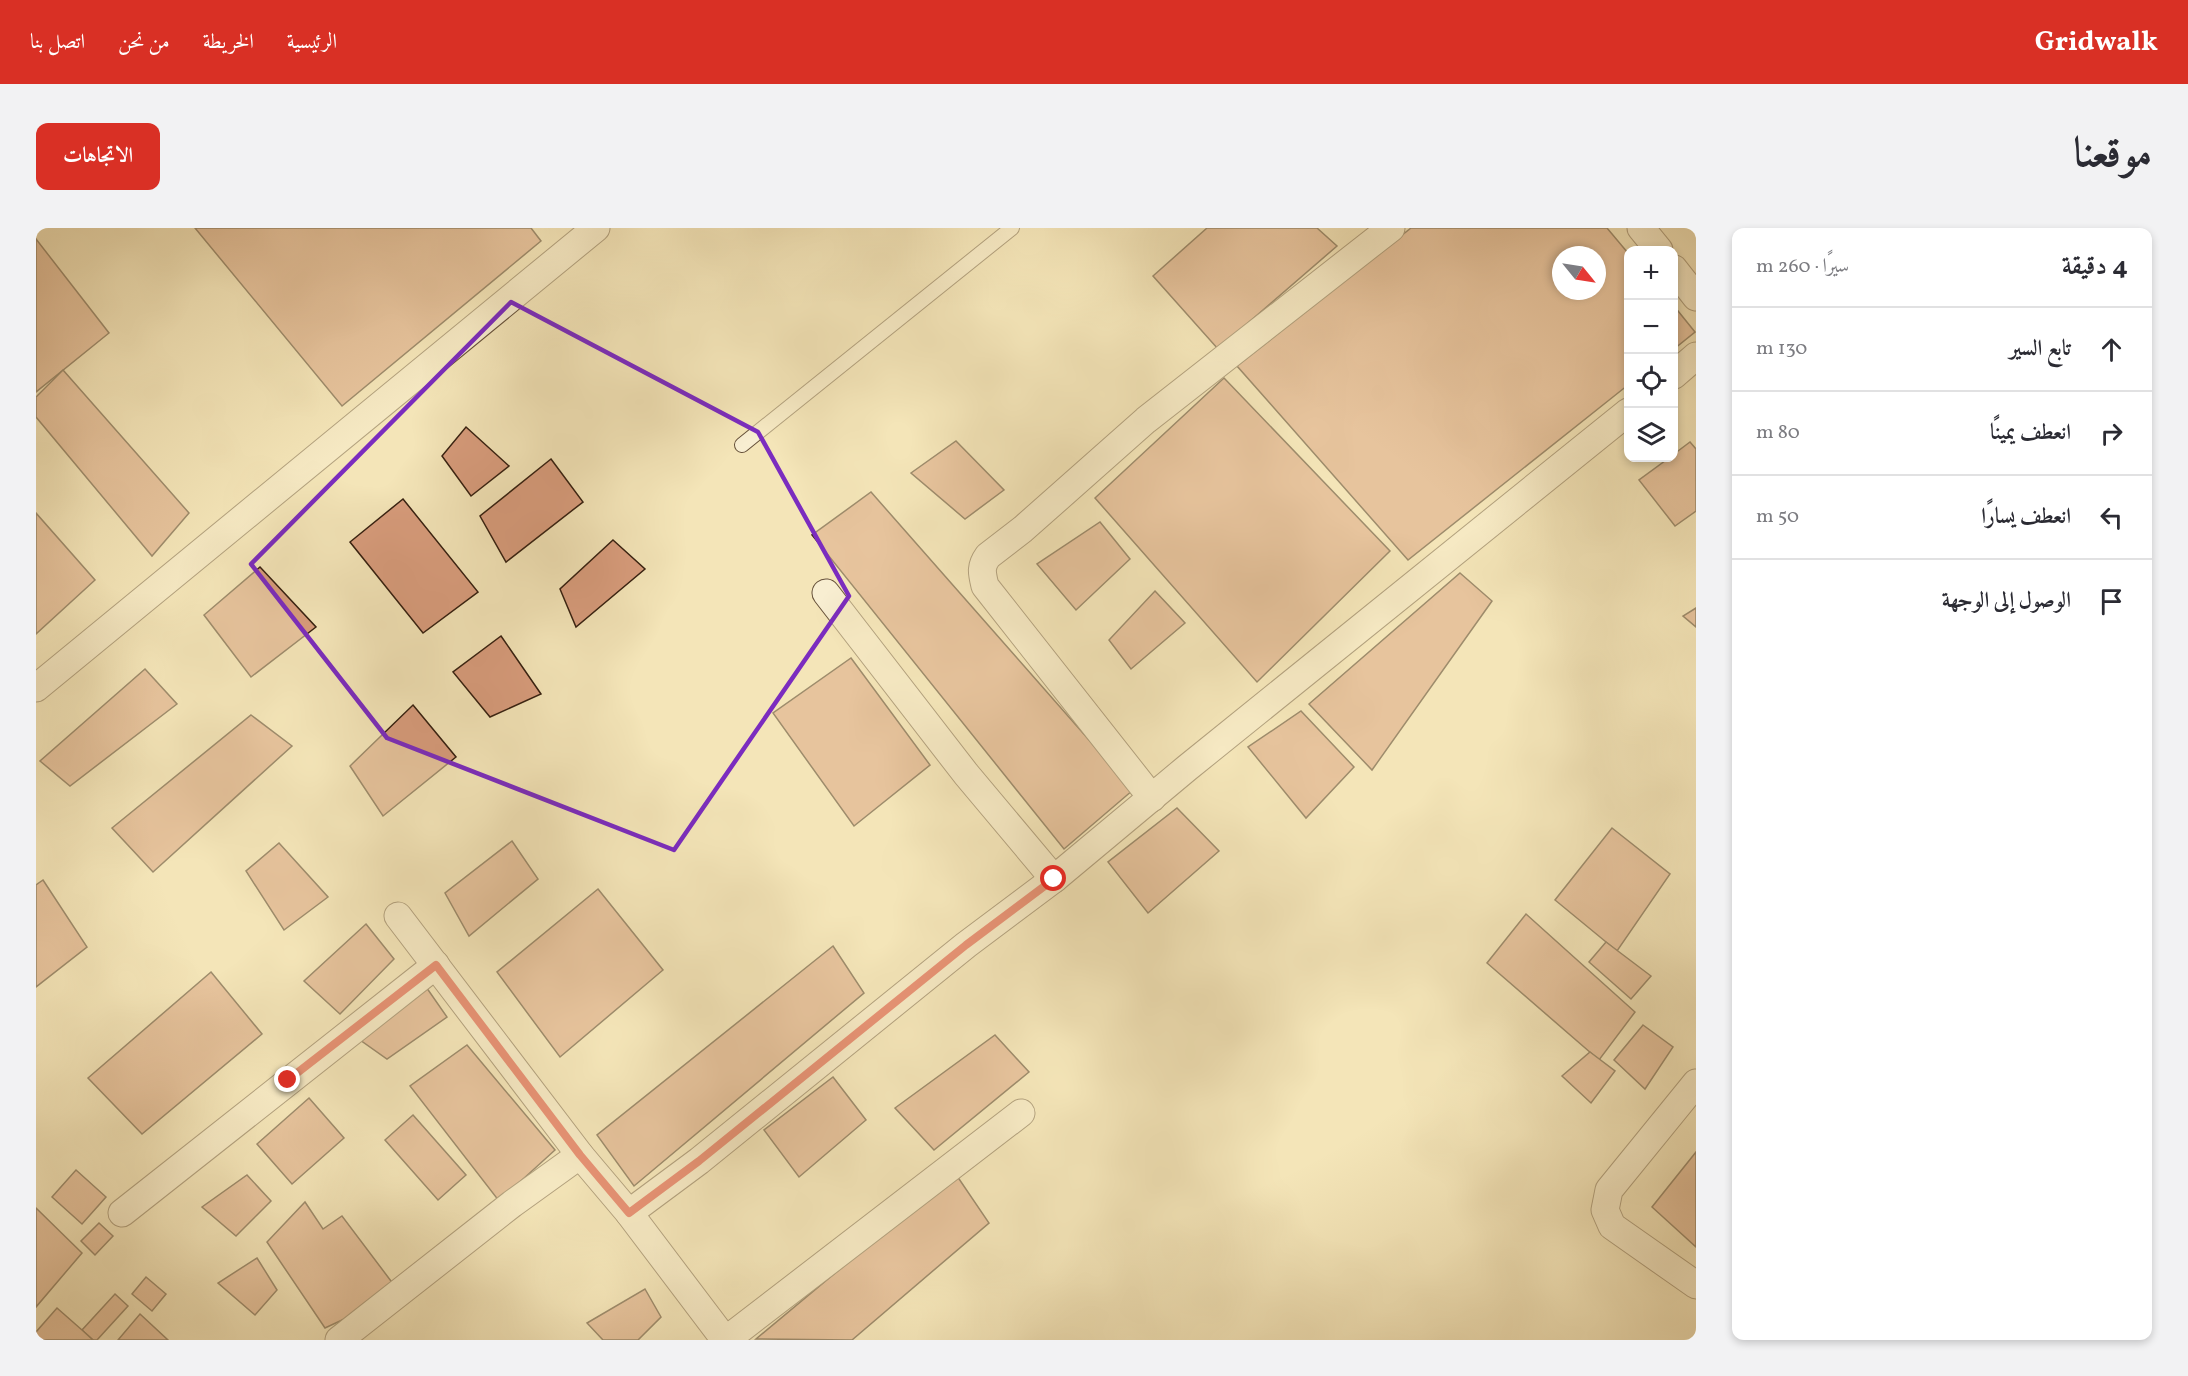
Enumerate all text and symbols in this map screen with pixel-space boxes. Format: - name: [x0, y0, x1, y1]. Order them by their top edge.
- text: Gridwalk: [2035, 23, 2158, 62]
- text: اتصل بنا: [30, 28, 85, 57]
- text: من نحن: [118, 28, 170, 57]
- text: الخريطة: [203, 28, 254, 57]
- text: الرئيسية: [287, 28, 337, 57]
- button: الاتجاهات: [36, 123, 160, 190]
- text: موقعنا: [2074, 126, 2152, 185]
- north arrow: [1552, 246, 1606, 300]
- map controls: [1624, 246, 1678, 462]
- button: +: [1624, 246, 1678, 300]
- text: 4 دقيقة: [2062, 249, 2128, 285]
- text: سيرًا · 260 m: [1756, 253, 1849, 281]
- button: −: [1624, 300, 1678, 354]
- icon: ahead: [2095, 333, 2128, 366]
- text: تابع السير: [2009, 334, 2071, 365]
- text: 130 m: [1756, 335, 1807, 363]
- button: locate: [1624, 354, 1678, 408]
- button: layers: [1624, 408, 1678, 462]
- icon: right: [2095, 417, 2128, 450]
- text: انعطف يمينًا: [1990, 418, 2071, 449]
- text: 80 m: [1756, 419, 1800, 447]
- icon: left: [2095, 501, 2128, 534]
- text: انعطف يسارًا: [1981, 502, 2071, 533]
- text: 50 m: [1756, 503, 1799, 531]
- icon: arrive: [2095, 585, 2128, 618]
- text: الوصول إلى الوجهة: [1942, 586, 2071, 617]
- route start: [1040, 865, 1066, 891]
- route end: [274, 1066, 300, 1092]

